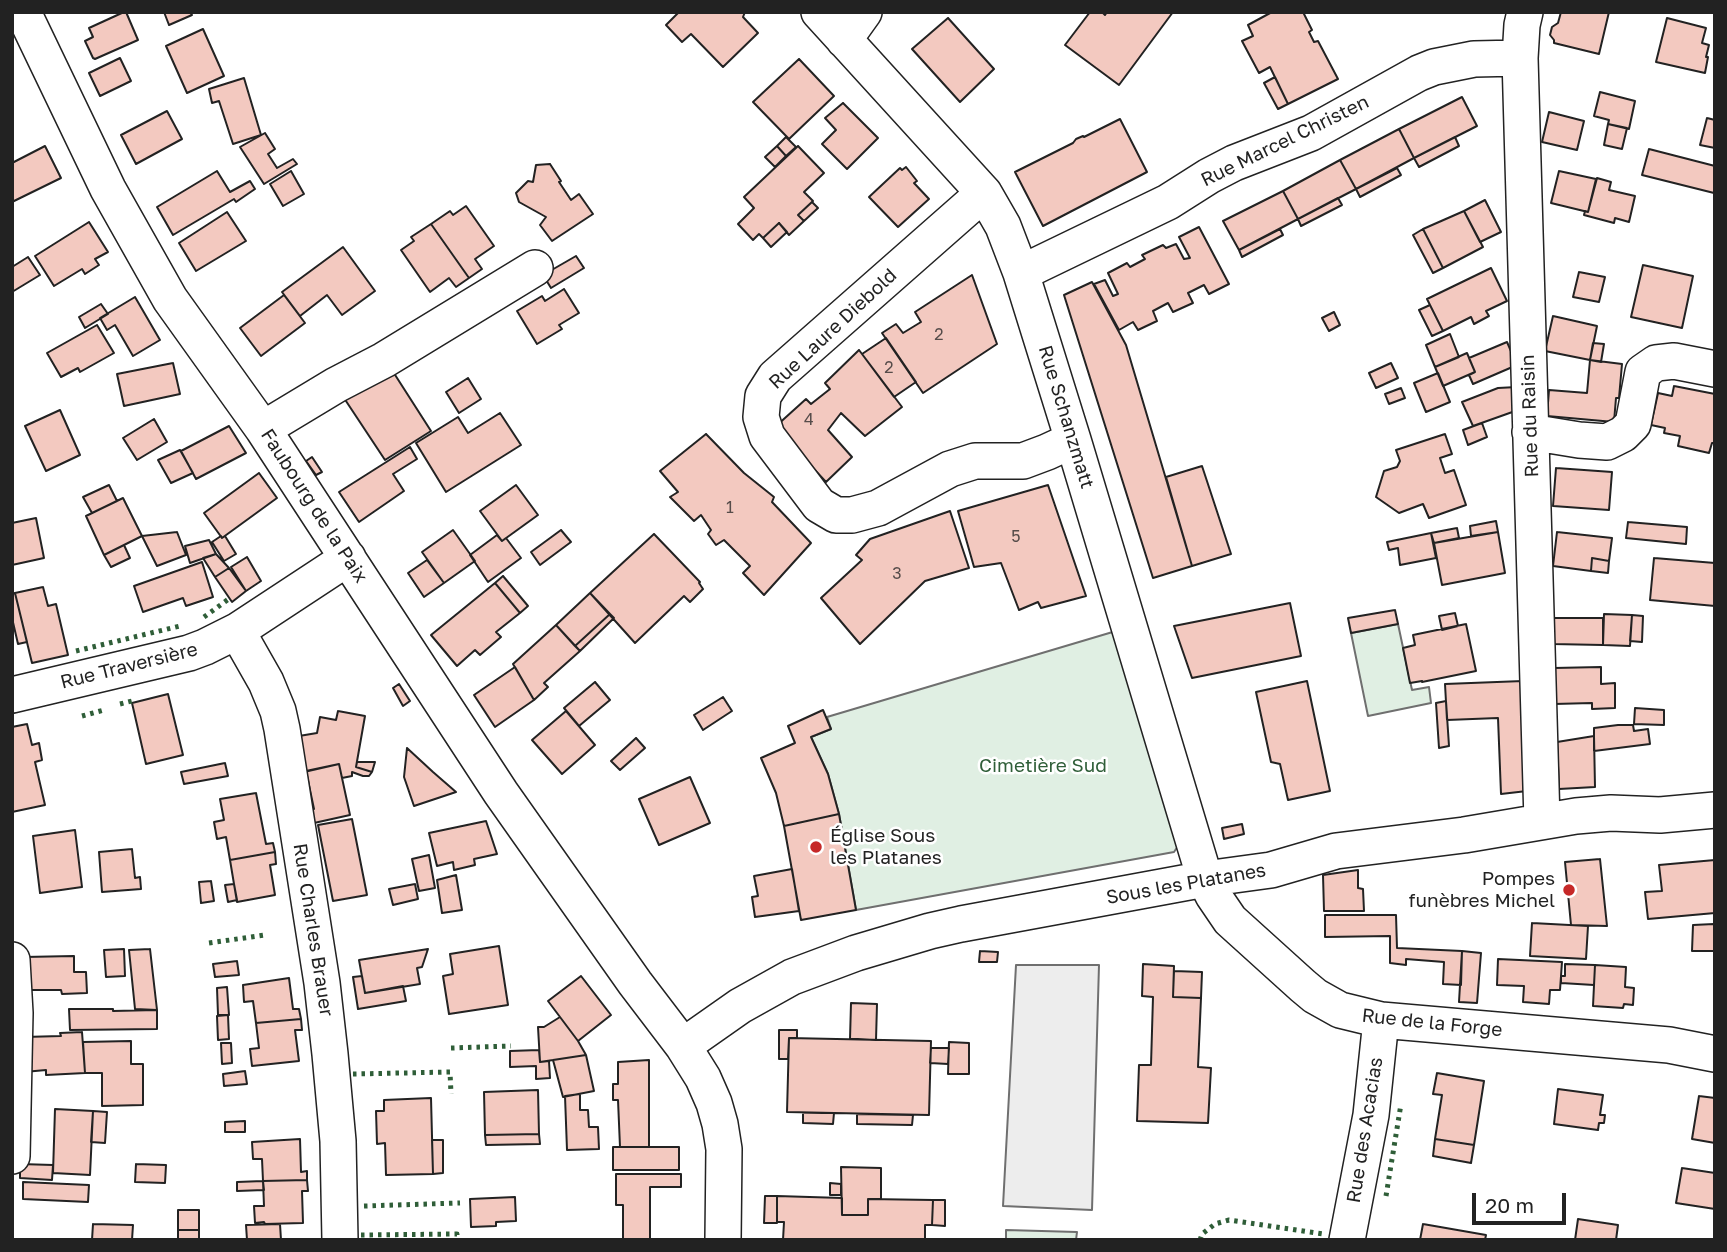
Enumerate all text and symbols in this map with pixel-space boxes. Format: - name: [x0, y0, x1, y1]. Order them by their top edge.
- street label: Rue Marcel Christen: [1197, 90, 1373, 192]
- street label: Rue Laure Diebold: [764, 264, 902, 394]
- house number: 2: [934, 325, 944, 345]
- street label: Rue Schanzmatt: [1033, 343, 1099, 491]
- street label: Rue du Raisin: [1516, 354, 1544, 478]
- house number: 2: [884, 358, 894, 378]
- house number: 4: [804, 410, 814, 430]
- street label: Faubourg de la Paix: [256, 425, 372, 587]
- house number: 1: [726, 498, 734, 518]
- house number: 5: [1011, 527, 1021, 547]
- house number: 3: [892, 564, 902, 584]
- street label: Rue Traversière: [58, 638, 200, 694]
- park label: Cimetière Sud: [979, 755, 1107, 777]
- place label: Église Sous les Platanes: [830, 825, 942, 869]
- marker: Église Sous les Platanes: [808, 839, 824, 855]
- street label: Rue Charles Brauer: [288, 842, 338, 1018]
- street label: Sous les Platanes: [1104, 859, 1268, 909]
- place label: Pompes funèbres Michel: [1409, 868, 1555, 912]
- marker: Pompes funèbres Michel: [1561, 882, 1577, 898]
- street label: Rue de la Forge: [1361, 1004, 1503, 1042]
- street label: Rue des Acacias: [1342, 1056, 1388, 1204]
- scale bar: [1475, 1178, 1570, 1222]
- text: 20 m: [1485, 1192, 1534, 1218]

